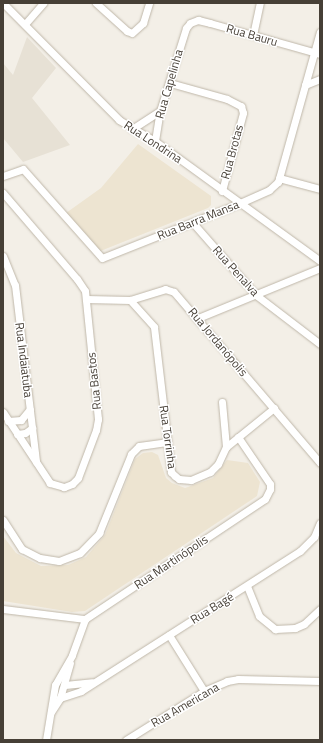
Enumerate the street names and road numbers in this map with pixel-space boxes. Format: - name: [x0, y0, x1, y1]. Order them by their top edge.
- street label: Rua Bauru: [225, 21, 279, 49]
- street label: Rua Capelinha: [152, 48, 186, 120]
- street label: Rua Londrina: [121, 118, 185, 166]
- street label: Rua Brotas: [218, 123, 246, 181]
- street label: Rua Barra Mansa: [155, 197, 241, 243]
- street label: Rua Penalva: [210, 243, 262, 299]
- street label: Rua Jordanópolis: [185, 305, 251, 379]
- street label: Rua Indaiatuba: [12, 322, 36, 398]
- street label: Rua Bastos: [84, 352, 104, 410]
- street label: Rua Torrinha: [156, 404, 180, 470]
- street label: Rua Martinópolis: [131, 532, 211, 592]
- street label: Rua Bagé: [188, 589, 236, 627]
- street label: Rua Americana: [148, 680, 222, 730]

